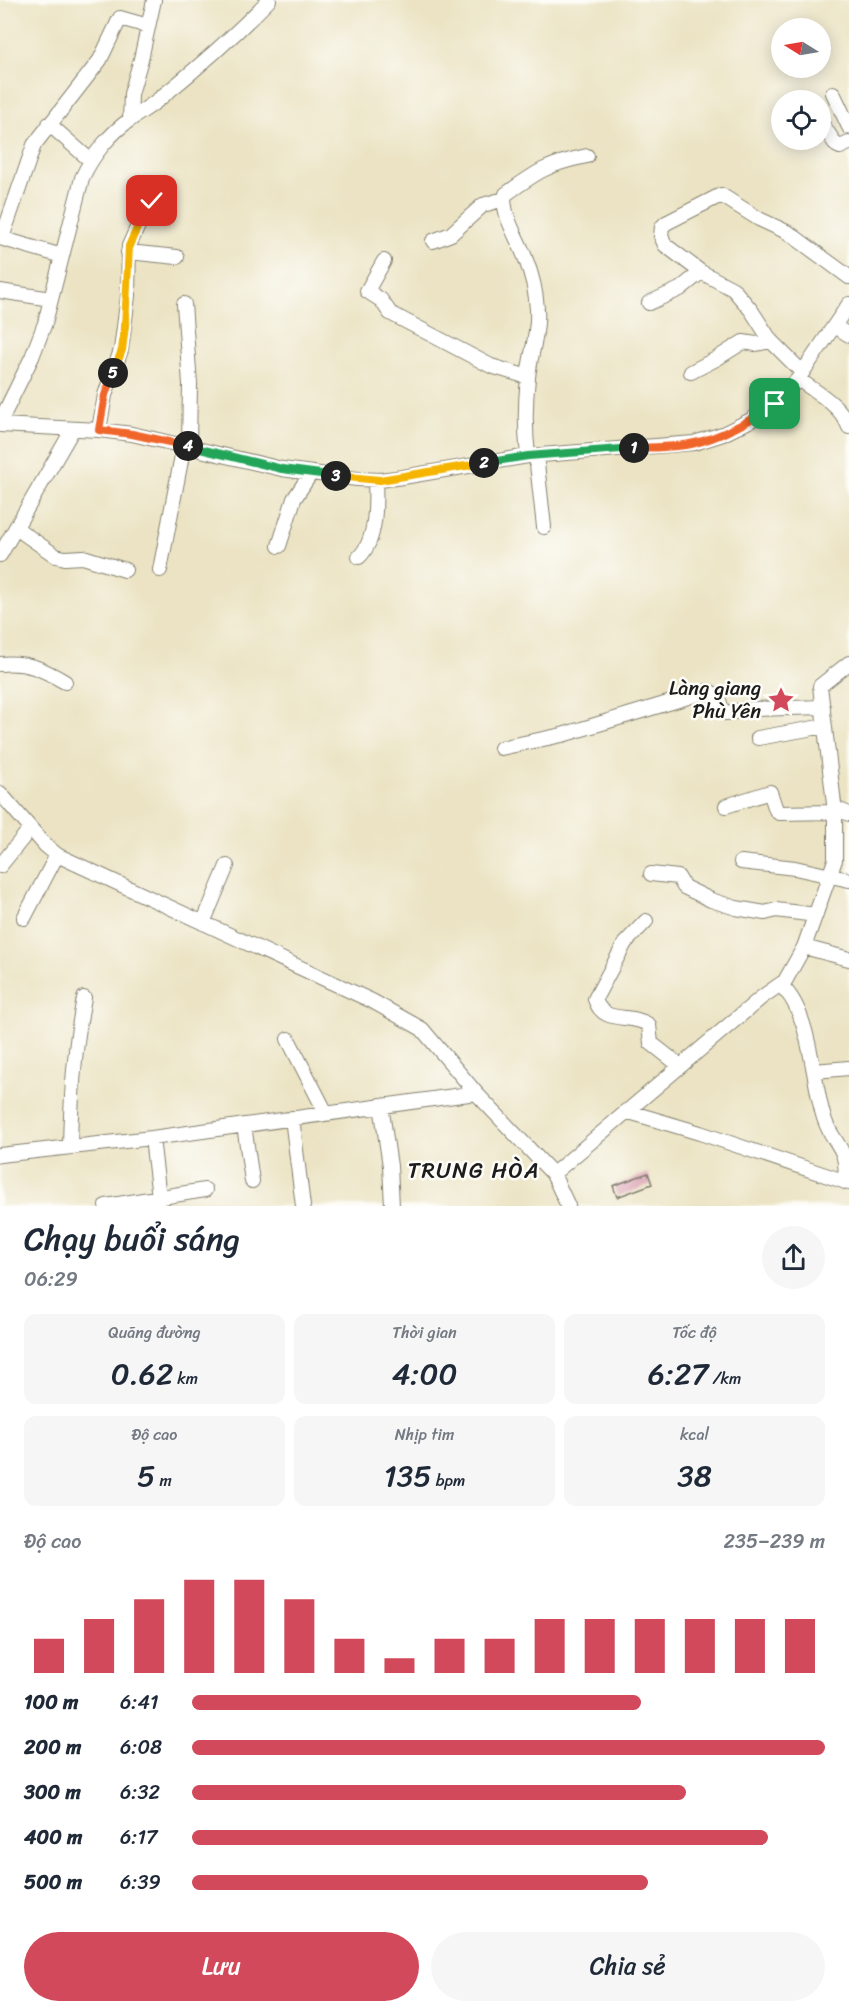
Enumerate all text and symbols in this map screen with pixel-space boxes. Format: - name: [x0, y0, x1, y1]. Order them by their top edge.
- north arrow: [771, 18, 831, 78]
- map controls: [771, 18, 831, 150]
- button: locate: [771, 90, 831, 150]
- pin: [126, 175, 177, 226]
- icon: check: [135, 184, 168, 217]
- pin: 5: [98, 358, 128, 388]
- text: 5: [108, 358, 118, 387]
- pin: [749, 378, 800, 429]
- icon: arrive: [758, 387, 791, 420]
- pin: 4: [173, 431, 203, 461]
- text: 4: [183, 431, 193, 460]
- pin: 1: [619, 433, 649, 463]
- text: 1: [631, 433, 637, 462]
- pin: 2: [469, 448, 499, 478]
- text: 2: [479, 448, 489, 477]
- pin: 3: [321, 461, 351, 491]
- text: 3: [332, 461, 340, 490]
- place label: Làng giang Phù Yên: [669, 671, 761, 729]
- place icon: Làng giang Phù Yên: [766, 685, 796, 715]
- district label: TRUNG HÒA: [408, 1151, 540, 1190]
- text: Chạy buổi sáng: [24, 1210, 240, 1268]
- button: share: [762, 1226, 825, 1289]
- text: 06:29: [24, 1262, 78, 1297]
- text: Quãng đường: [108, 1318, 201, 1347]
- text: Thời gian: [392, 1318, 457, 1347]
- text: Tốc độ: [672, 1318, 717, 1347]
- text: 0.62: [111, 1347, 173, 1401]
- text: 4:00: [392, 1347, 457, 1401]
- text: 6:27: [648, 1347, 708, 1401]
- text: km: [173, 1364, 198, 1393]
- text: /km: [708, 1364, 741, 1393]
- text: Độ cao: [131, 1420, 178, 1449]
- text: Nhịp tim: [395, 1420, 454, 1449]
- text: kcal: [680, 1420, 709, 1449]
- text: 5: [137, 1449, 155, 1503]
- text: 135: [384, 1449, 431, 1503]
- text: 38: [677, 1449, 712, 1503]
- text: m: [155, 1466, 172, 1495]
- text: bpm: [431, 1466, 465, 1495]
- text: Độ cao: [24, 1524, 82, 1559]
- text: 235–239 m: [724, 1524, 825, 1559]
- text: 100 m: [24, 1685, 78, 1720]
- text: 6:41: [120, 1685, 158, 1720]
- text: 200 m: [24, 1730, 81, 1765]
- text: 6:08: [120, 1730, 162, 1765]
- text: 300 m: [24, 1775, 81, 1810]
- text: 6:32: [120, 1775, 160, 1810]
- text: 400 m: [24, 1820, 82, 1855]
- text: 6:17: [120, 1820, 157, 1855]
- text: 500 m: [24, 1865, 82, 1900]
- text: 6:39: [120, 1865, 161, 1900]
- button: Lưu: [24, 1932, 419, 2001]
- button: Chia sẻ: [431, 1932, 825, 2001]

